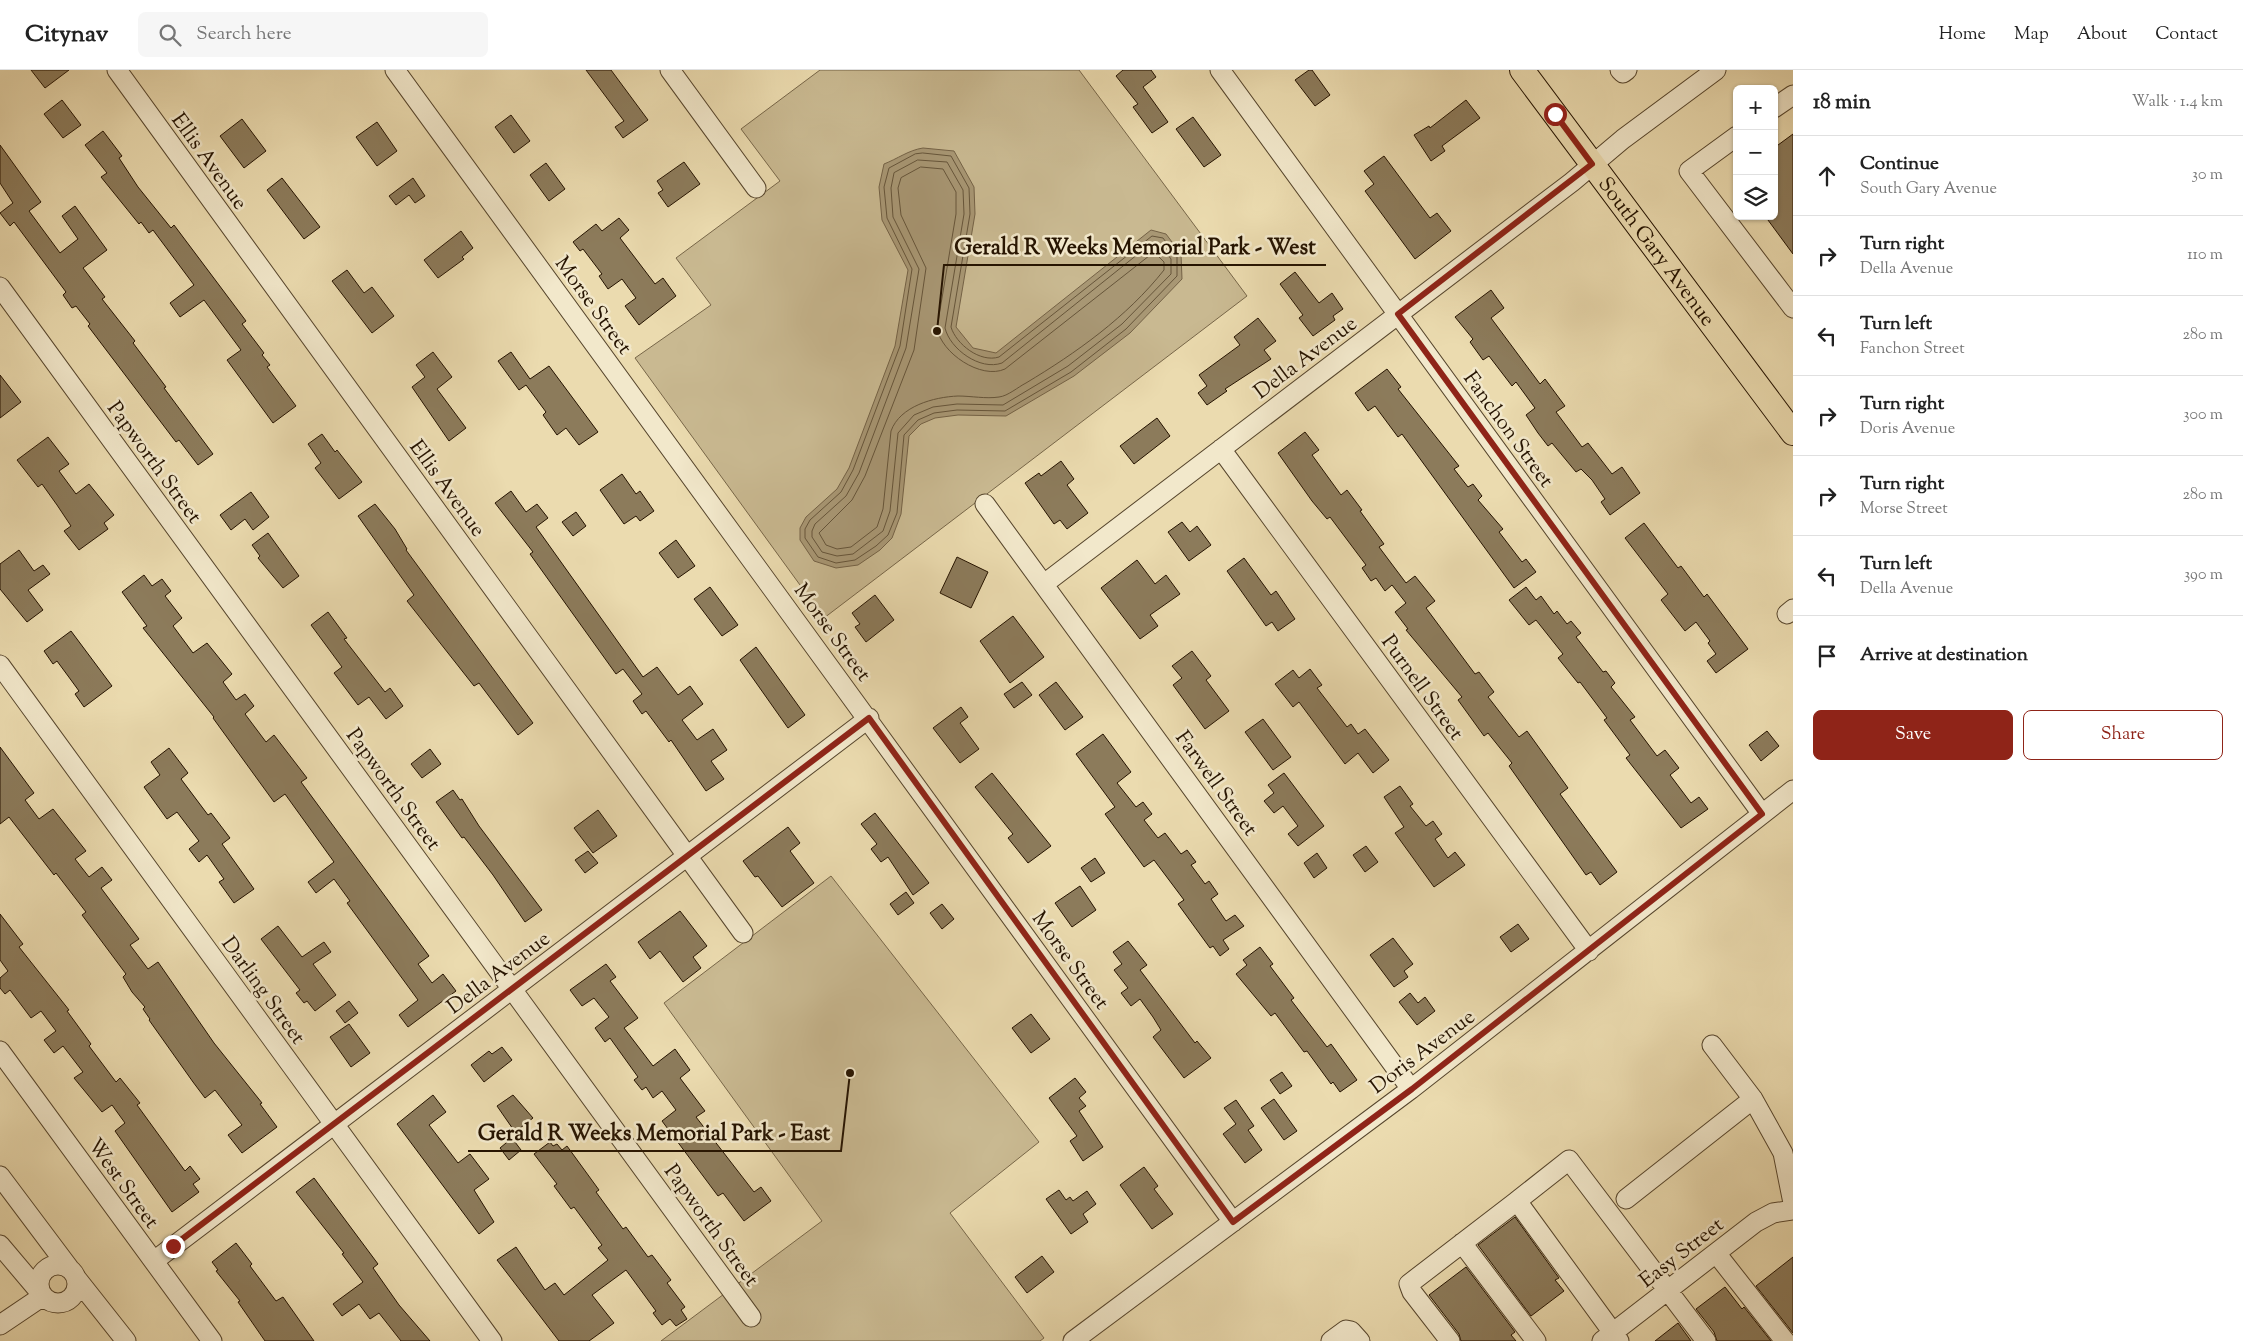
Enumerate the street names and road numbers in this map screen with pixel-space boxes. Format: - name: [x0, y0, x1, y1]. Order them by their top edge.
- street label: Ellis Avenue: [163, 108, 254, 217]
- street label: South Gary Avenue: [1590, 171, 1721, 333]
- street label: Morse Street: [546, 251, 638, 362]
- street label: Della Avenue: [1248, 310, 1364, 407]
- street label: Fanchon Street: [1455, 366, 1560, 495]
- street label: Papworth Street: [99, 396, 208, 531]
- street label: Ellis Avenue: [401, 435, 492, 544]
- street label: Morse Street: [785, 578, 877, 689]
- street label: Purnell Street: [1373, 629, 1470, 747]
- street label: Papworth Street: [338, 723, 447, 858]
- street label: Farwell Street: [1167, 725, 1264, 843]
- street label: Morse Street: [1023, 906, 1115, 1017]
- street label: Della Avenue: [441, 925, 557, 1022]
- street label: Darling Street: [213, 931, 312, 1051]
- street label: Doris Avenue: [1364, 1003, 1482, 1102]
- street label: West Street: [79, 1133, 165, 1236]
- street label: Papworth Street: [656, 1159, 765, 1294]
- street label: Easy Street: [1634, 1211, 1731, 1296]

